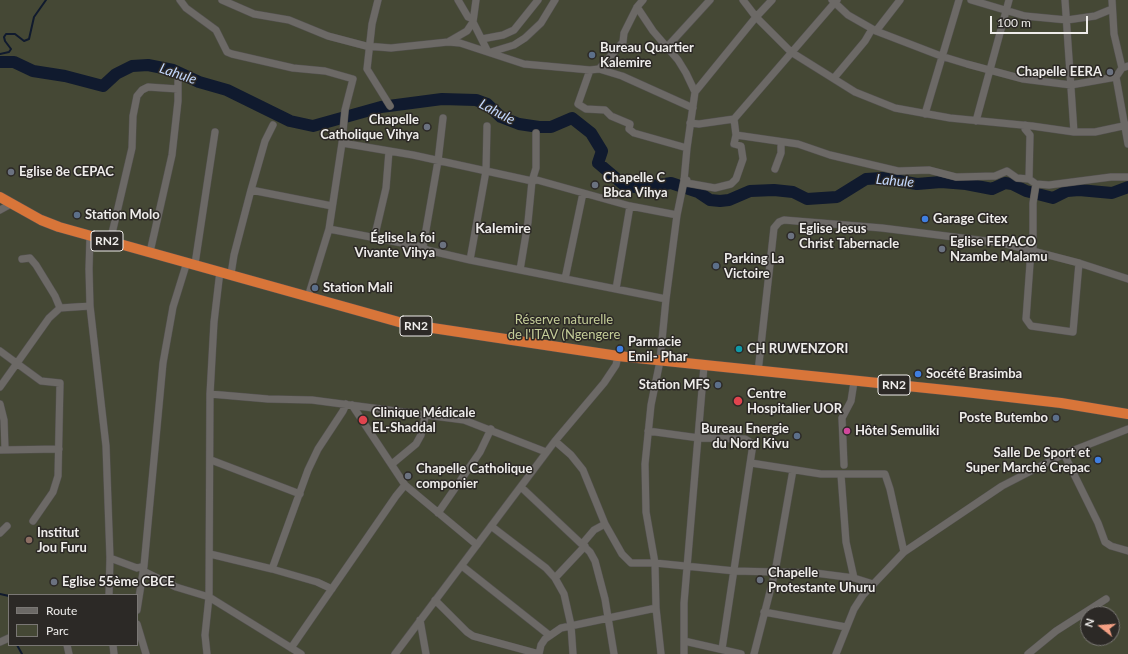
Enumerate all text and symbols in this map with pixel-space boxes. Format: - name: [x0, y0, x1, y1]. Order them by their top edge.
- scale bar: [992, 8, 1090, 34]
- text: 100 m: [997, 15, 1031, 30]
- place label: Bureau Quartier Kalemire: [600, 40, 694, 71]
- marker: Bureau Quartier Kalemire: [587, 50, 597, 60]
- water label: Lahule: [157, 60, 199, 88]
- place label: Chapelle EERA: [1016, 64, 1102, 80]
- marker: Chapelle EERA: [1105, 67, 1115, 77]
- water label: Lahule: [476, 96, 518, 128]
- place label: Chapelle Catholique Vihya: [320, 112, 419, 143]
- marker: Chapelle Catholique Vihya: [422, 122, 432, 132]
- place label: Eglise 8e CEPAC: [19, 164, 114, 180]
- marker: Eglise 8e CEPAC: [6, 167, 16, 177]
- place label: Chapelle C Bbca Vihya: [603, 170, 668, 201]
- water label: Lahule: [875, 171, 915, 191]
- marker: Chapelle C Bbca Vihya: [590, 180, 600, 190]
- place label: Station Molo: [85, 207, 160, 223]
- marker: Station Molo: [72, 210, 82, 220]
- place label: Garage Citex: [933, 211, 1008, 227]
- marker: Garage Citex: [920, 214, 930, 224]
- district label: Kalemire: [475, 220, 531, 236]
- place label: Eglise Jesus Christ Tabernacle: [799, 221, 899, 252]
- place label: Église la foi Vivante Vihya: [354, 230, 435, 261]
- road number: RN2: [91, 231, 123, 251]
- marker: Eglise Jesus Christ Tabernacle: [786, 231, 796, 241]
- place label: Eglise FEPACO Nzambe Malamu: [950, 234, 1048, 265]
- marker: Église la foi Vivante Vihya: [438, 240, 448, 250]
- marker: Eglise FEPACO Nzambe Malamu: [937, 244, 947, 254]
- place label: Parking La Victoire: [724, 251, 784, 282]
- marker: Parking La Victoire: [711, 261, 721, 271]
- place label: Station Mali: [323, 280, 393, 296]
- marker: Station Mali: [310, 283, 320, 293]
- park label: Réserve naturelle de l'ITAV (Ngengere: [508, 312, 620, 343]
- road number: RN2: [400, 316, 432, 336]
- place label: Parmacie Emil- Phar: [628, 334, 688, 365]
- place label: CH RUWENZORI: [747, 341, 848, 357]
- marker: Parmacie Emil- Phar: [615, 344, 625, 354]
- marker: CH RUWENZORI: [734, 344, 744, 354]
- place label: Socété Brasimba: [926, 366, 1022, 382]
- marker: Socété Brasimba: [913, 369, 923, 379]
- road number: RN2: [878, 375, 910, 395]
- place label: Station MFS: [639, 377, 710, 393]
- marker: Station MFS: [713, 380, 723, 390]
- place label: Centre Hospitalier UOR: [747, 386, 842, 417]
- marker: Centre Hospitalier UOR: [732, 395, 744, 407]
- place label: Clinique Médicale EL-Shaddal: [372, 405, 475, 436]
- place label: Poste Butembo: [959, 410, 1048, 426]
- marker: Poste Butembo: [1051, 413, 1061, 423]
- marker: Clinique Médicale EL-Shaddal: [357, 414, 369, 426]
- place label: Bureau Energie du Nord Kivu: [701, 421, 789, 452]
- place label: Hôtel Semuliki: [855, 423, 939, 439]
- marker: Hôtel Semuliki: [842, 426, 852, 436]
- marker: Bureau Energie du Nord Kivu: [792, 431, 802, 441]
- place label: Salle De Sport et Super Marché Crepac: [966, 445, 1090, 476]
- marker: Salle De Sport et Super Marché Crepac: [1093, 455, 1103, 465]
- place label: Chapelle Catholique componier: [416, 461, 532, 492]
- marker: Chapelle Catholique componier: [403, 471, 413, 481]
- place label: Institut Jou Furu: [37, 525, 87, 556]
- marker: Institut Jou Furu: [24, 535, 34, 545]
- place label: Chapelle Protestante Uhuru: [768, 565, 875, 596]
- place label: Eglise 55ème CBCE: [62, 574, 175, 590]
- marker: Chapelle Protestante Uhuru: [755, 575, 765, 585]
- marker: Eglise 55ème CBCE: [49, 577, 59, 587]
- legend: [8, 594, 138, 646]
- text: Route: [46, 603, 77, 618]
- north arrow: [1080, 606, 1120, 646]
- text: N: [1082, 617, 1096, 629]
- text: Parc: [46, 623, 69, 638]

